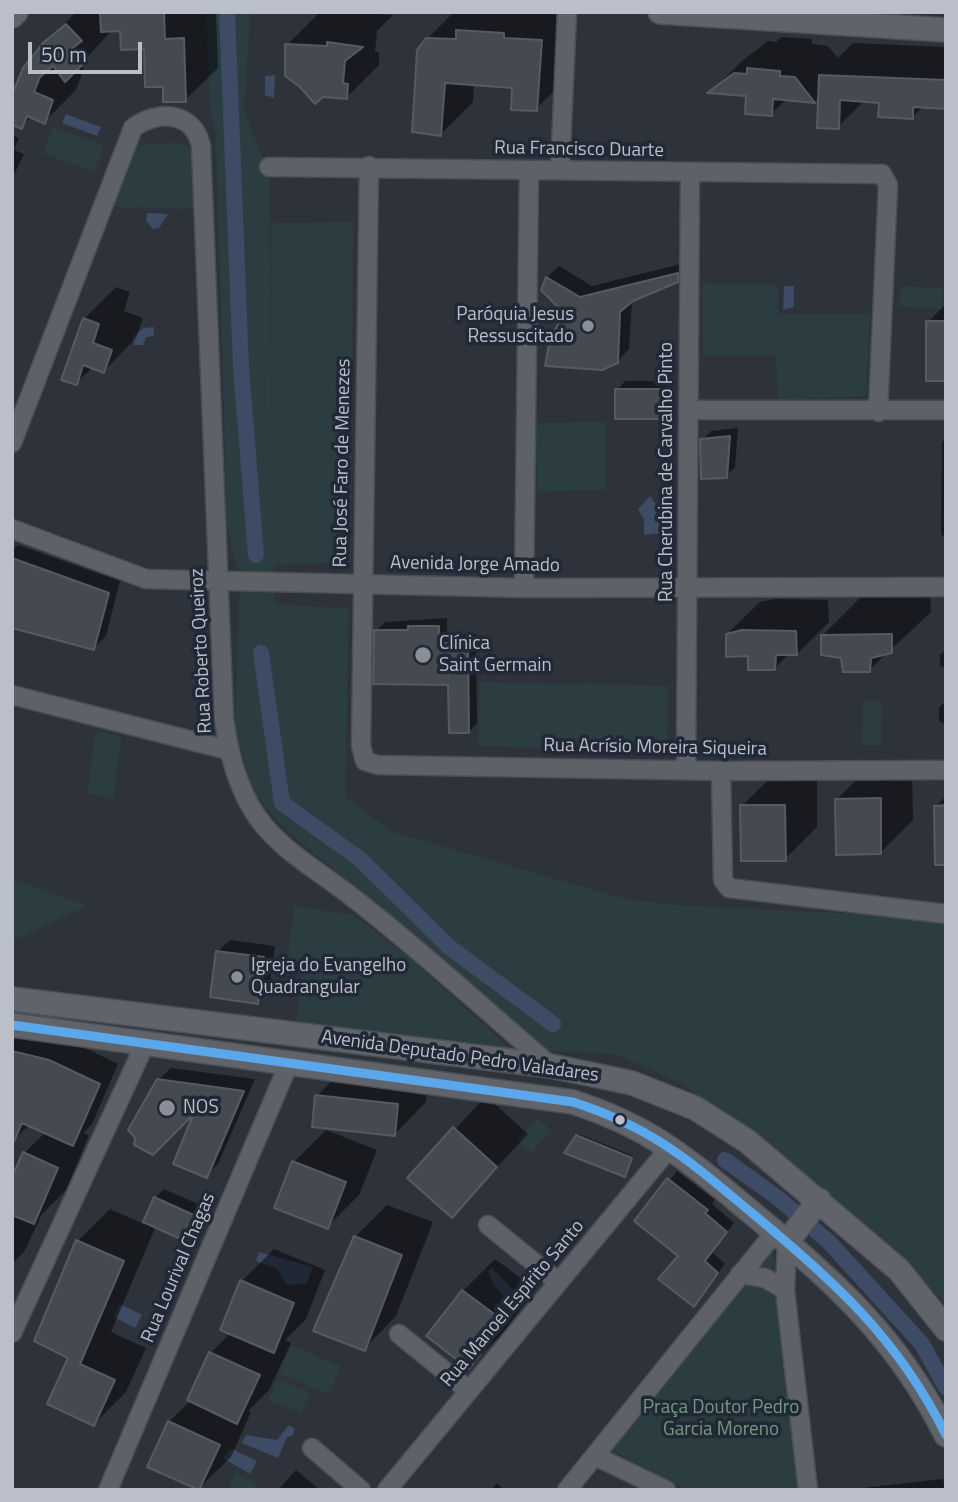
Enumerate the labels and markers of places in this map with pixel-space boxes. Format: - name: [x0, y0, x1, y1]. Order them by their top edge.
- place label: Paróquia Jesus Ressuscitado: [456, 304, 574, 348]
- marker: Paróquia Jesus Ressuscitado: [580, 318, 596, 334]
- place label: Clínica Saint Germain: [439, 633, 552, 677]
- marker: Clínica Saint Germain: [413, 645, 433, 665]
- place label: Igreja do Evangelho Quadrangular: [251, 955, 406, 999]
- marker: Igreja do Evangelho Quadrangular: [229, 969, 245, 985]
- place label: NOS: [183, 1097, 219, 1119]
- marker: NOS: [157, 1098, 177, 1118]
- unlabelled marker: [613, 1113, 627, 1127]

